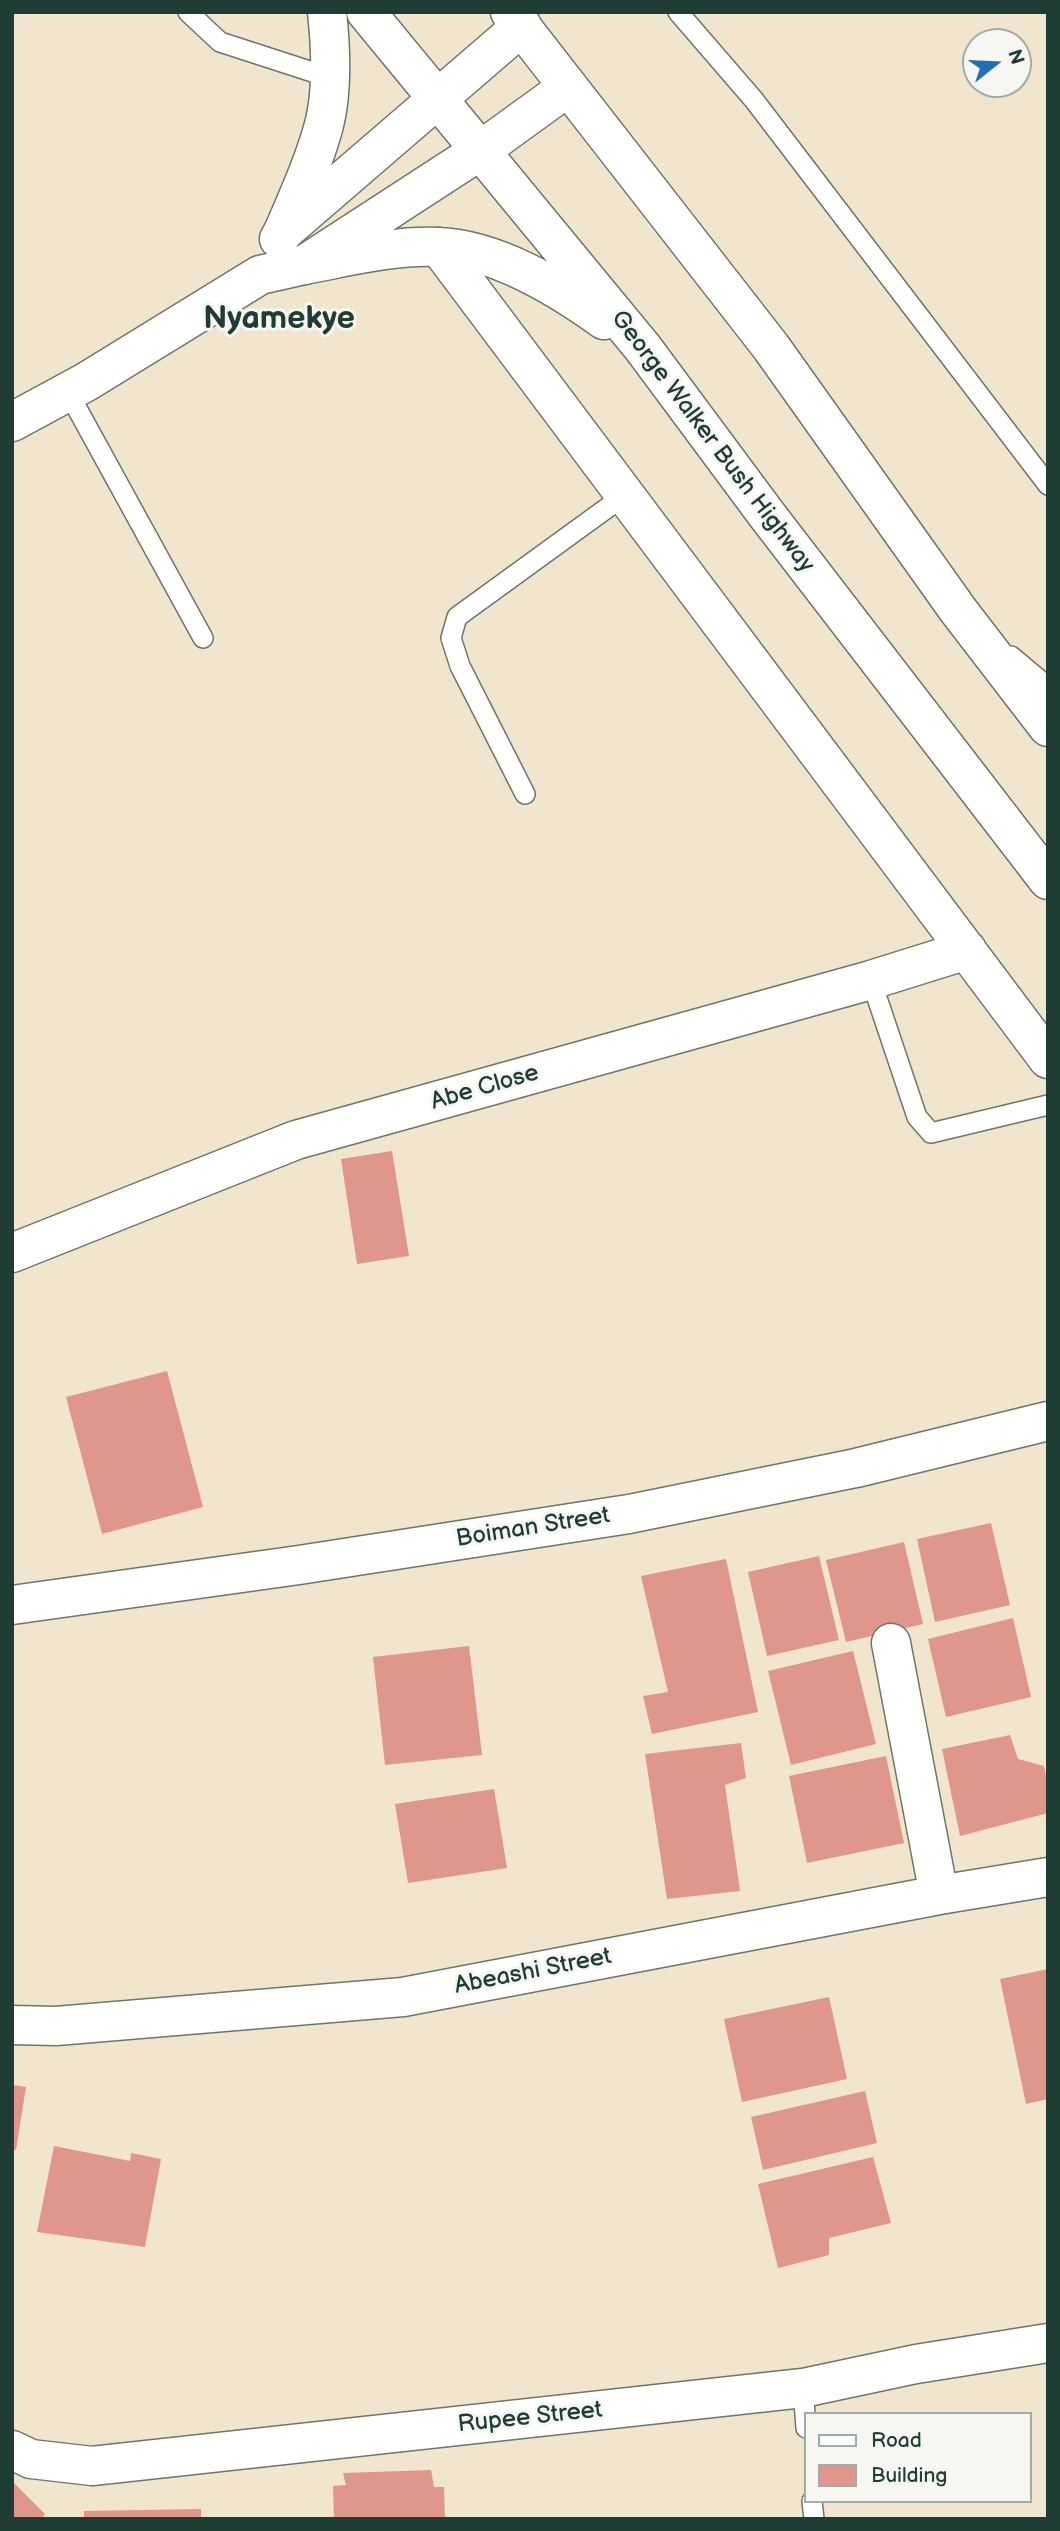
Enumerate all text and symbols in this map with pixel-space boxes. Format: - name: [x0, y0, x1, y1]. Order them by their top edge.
- north arrow: [962, 28, 1032, 98]
- text: N: [1002, 47, 1029, 67]
- district label: Nyamekye: [203, 301, 355, 339]
- street label: George Walker Bush Highway: [604, 305, 820, 579]
- street label: Abe Close: [428, 1059, 542, 1117]
- street label: Boiman Street: [454, 1502, 612, 1554]
- street label: Abeashi Street: [452, 1943, 614, 2001]
- street label: Rupee Street: [456, 2396, 604, 2440]
- legend: [804, 2412, 1032, 2503]
- text: Road: [871, 2428, 922, 2453]
- text: Building: [871, 2463, 947, 2488]

